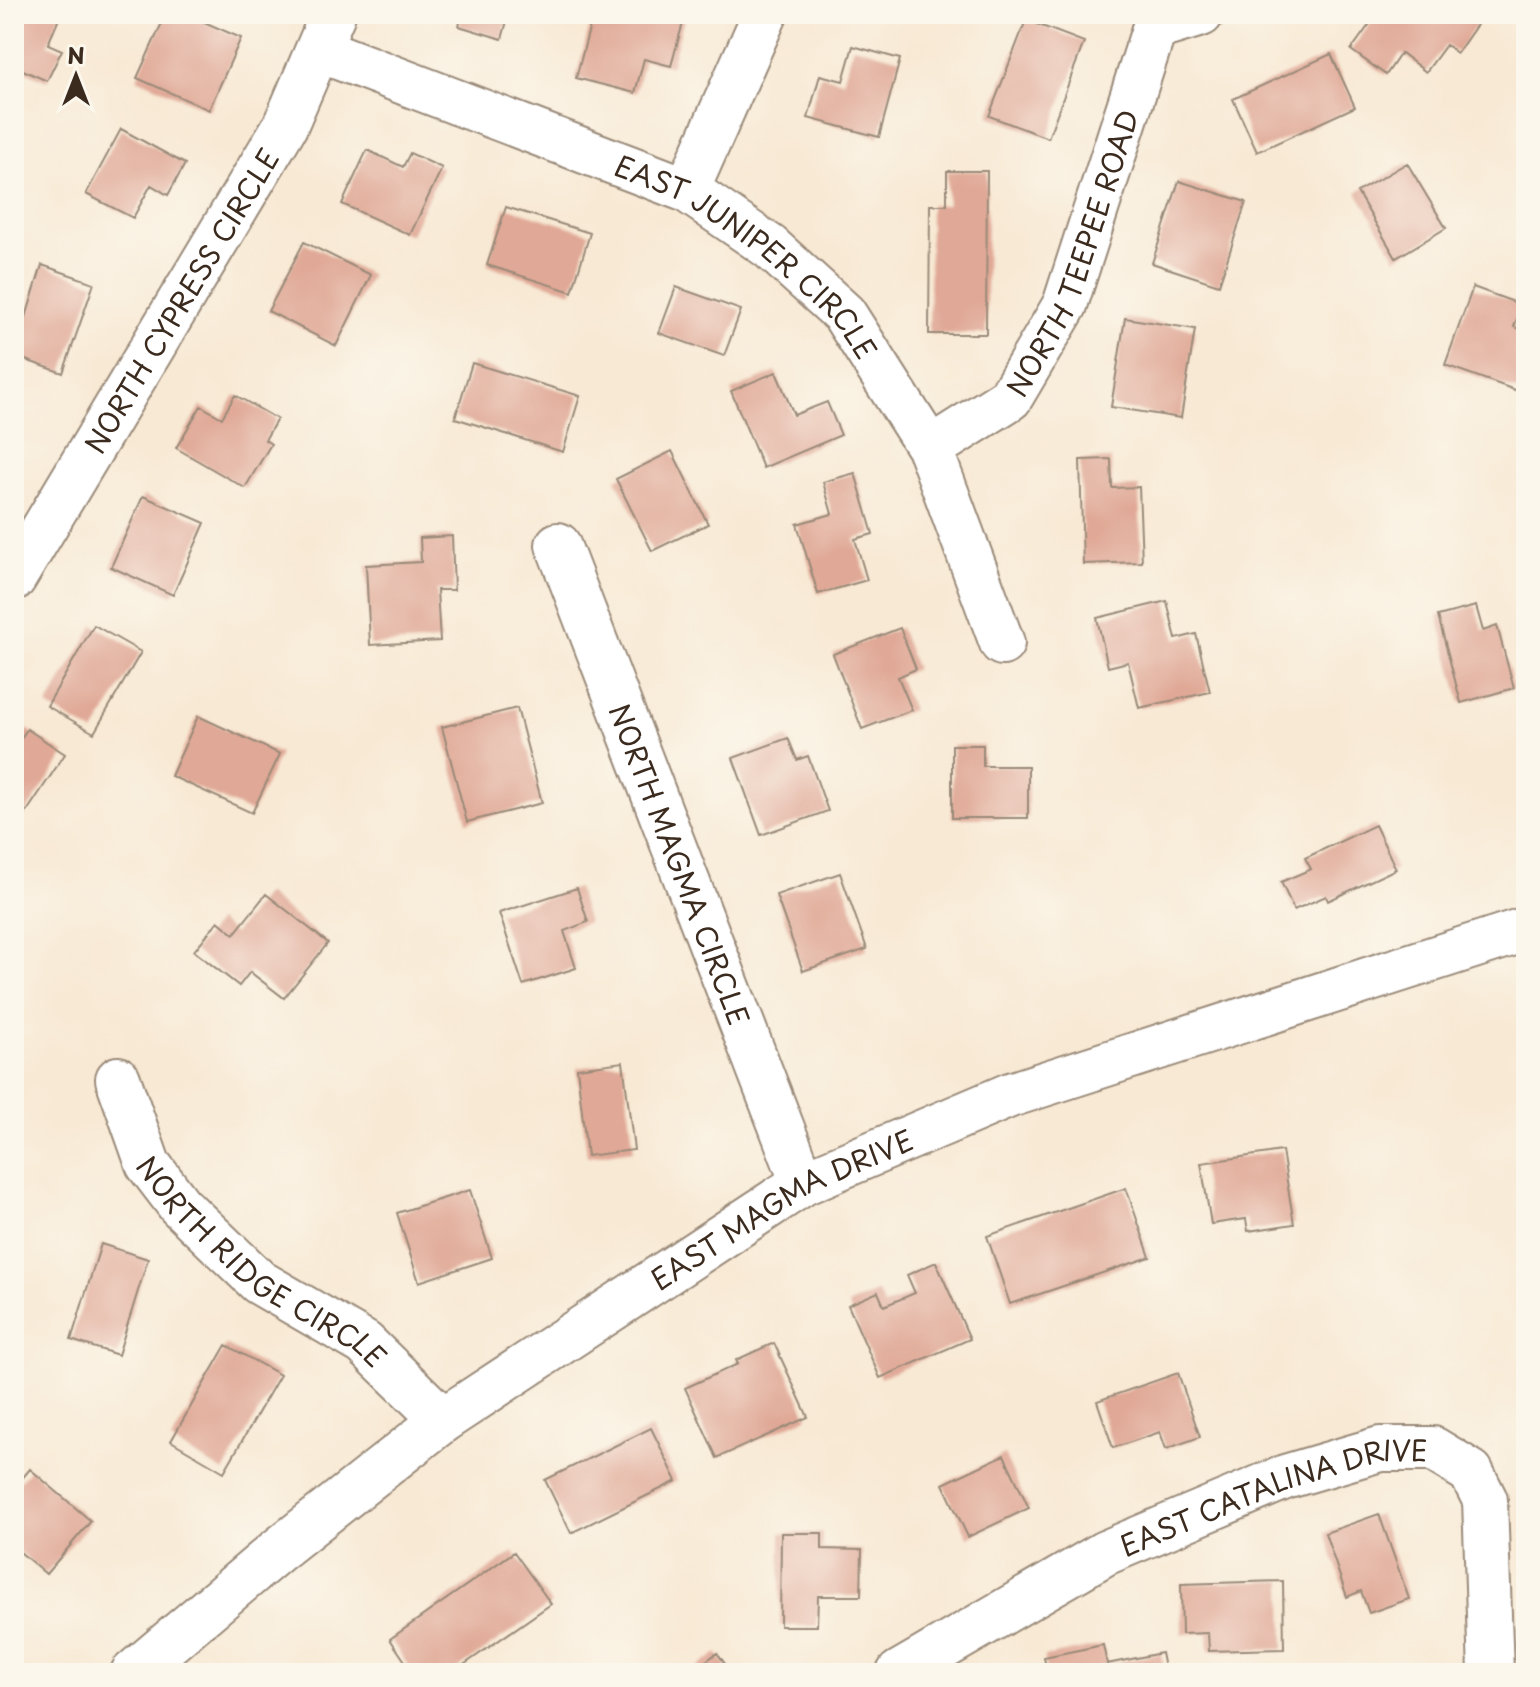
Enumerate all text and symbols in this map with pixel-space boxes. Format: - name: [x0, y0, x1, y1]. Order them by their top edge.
- north arrow: [36, 36, 116, 116]
- text: N: [67, 38, 85, 71]
- street label: NORTH TEEPEE ROAD: [994, 104, 1148, 404]
- street label: NORTH CYPRESS CIRCLE: [72, 139, 289, 461]
- street label: EAST JUNIPER CIRCLE: [609, 143, 889, 367]
- street label: NORTH MAGMA CIRCLE: [599, 697, 762, 1031]
- street label: EAST MAGMA DRIVE: [641, 1117, 919, 1300]
- street label: NORTH RIDGE CIRCLE: [127, 1146, 398, 1377]
- street label: EAST CATALINA DRIVE: [1112, 1428, 1428, 1566]

